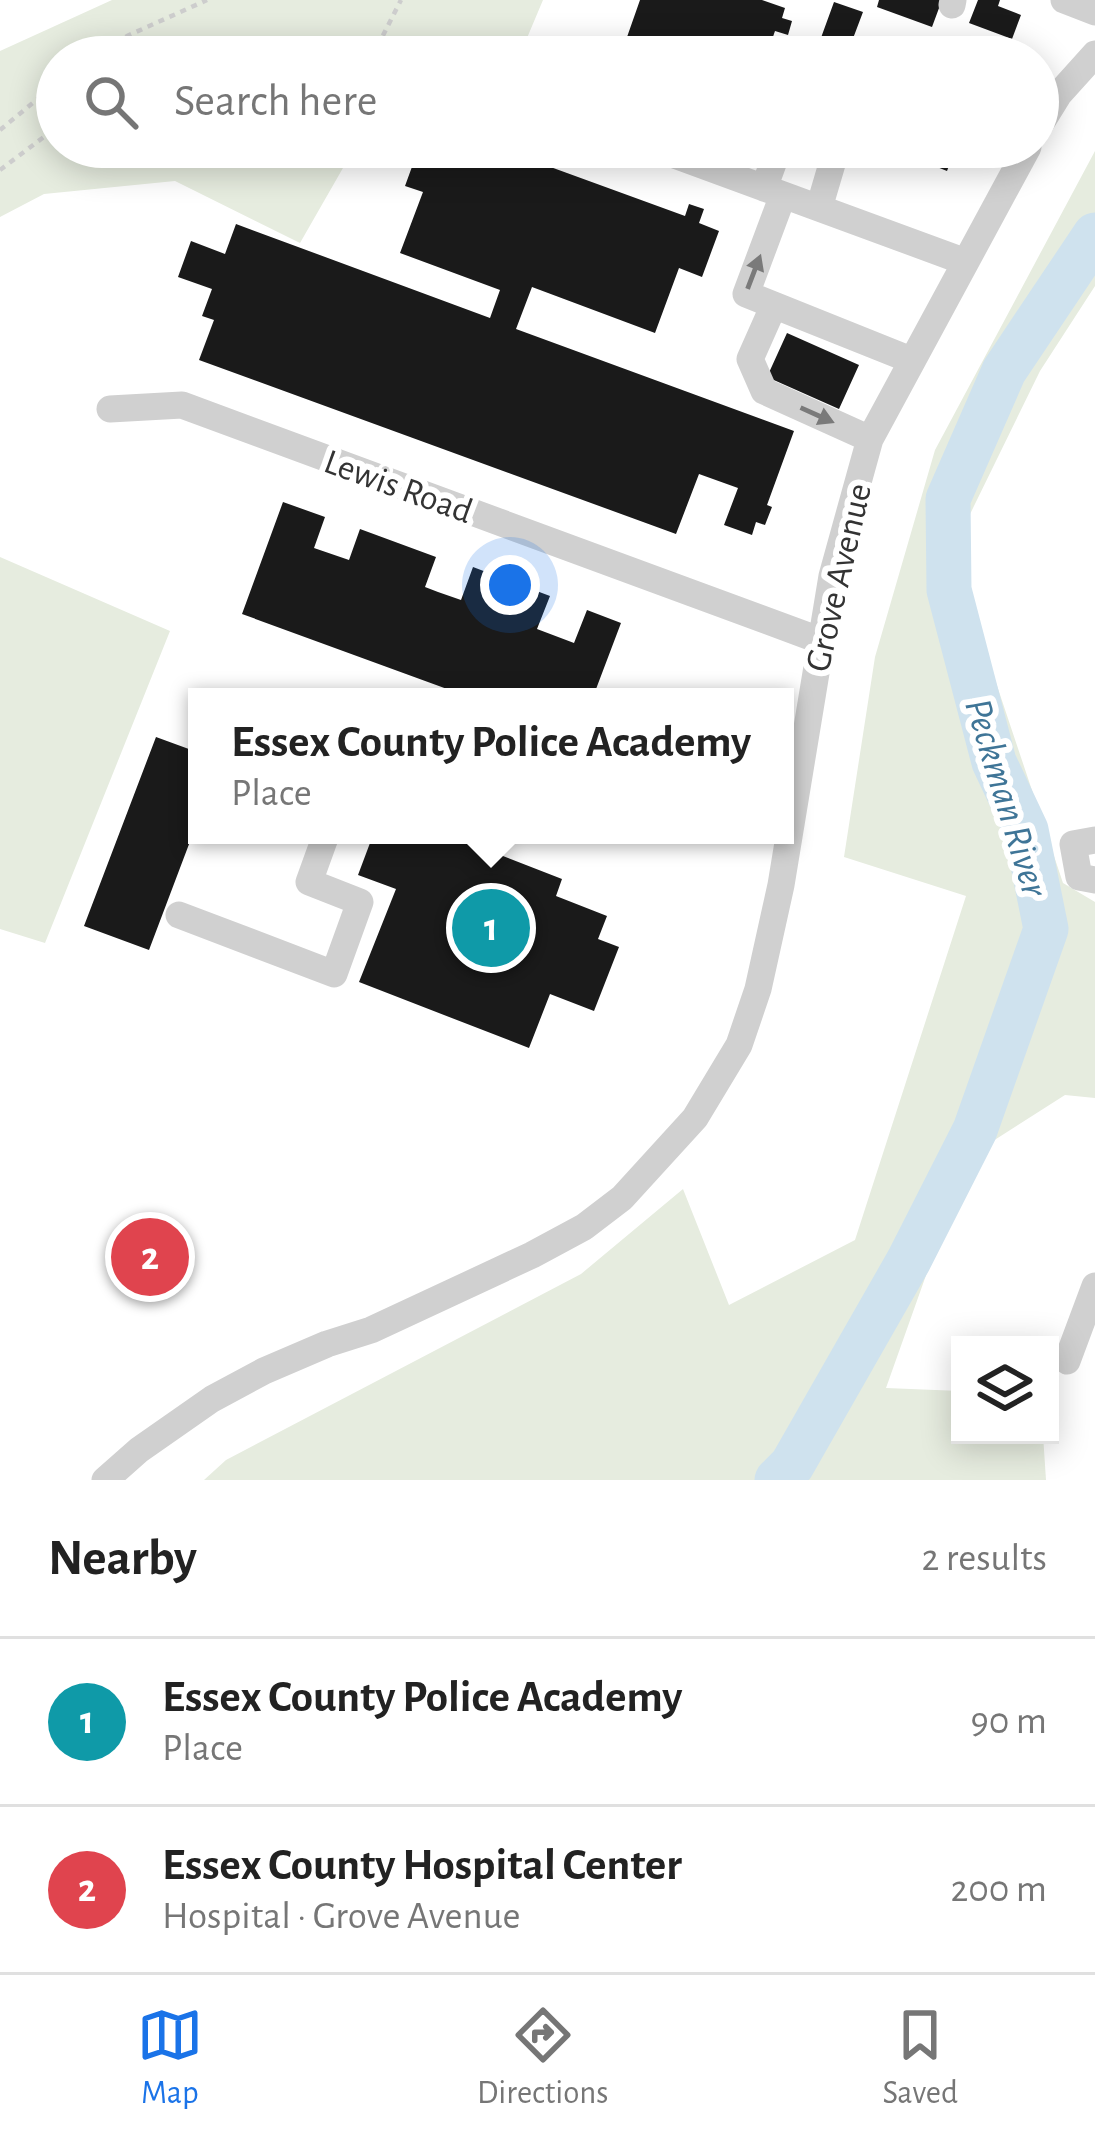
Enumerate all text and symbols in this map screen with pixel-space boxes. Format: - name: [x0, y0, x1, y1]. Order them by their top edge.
- search box: [36, 36, 1059, 168]
- icon: search: [78, 69, 144, 135]
- text: Search here: [174, 79, 377, 124]
- one-way arrow: [745, 254, 764, 290]
- one-way arrow: [800, 406, 835, 426]
- street label: Lewis Road: [319, 443, 477, 530]
- street label: Grove Avenue: [800, 480, 878, 675]
- your location: [480, 555, 540, 615]
- popup: [188, 688, 794, 844]
- water label: Peckman River: [957, 694, 1055, 903]
- text: Essex County Police Academy: [231, 720, 751, 765]
- text: Place: [231, 774, 312, 813]
- pin: 1: [452, 883, 530, 973]
- pin: 2: [111, 1212, 189, 1302]
- map controls: [951, 1336, 1059, 1444]
- button: layers: [951, 1336, 1059, 1444]
- text: Nearby: [48, 1533, 197, 1584]
- text: 2 results: [921, 1539, 1047, 1578]
- text: Essex County Police Academy: [162, 1675, 682, 1720]
- text: 1: [80, 1702, 94, 1741]
- text: 90 m: [970, 1702, 1047, 1741]
- text: Place: [162, 1729, 243, 1768]
- text: Essex County Hospital Center: [162, 1843, 682, 1888]
- text: 2: [78, 1870, 96, 1909]
- text: 200 m: [950, 1870, 1047, 1909]
- text: Hospital · Grove Avenue: [162, 1897, 521, 1936]
- tab: Map: [137, 2002, 203, 2114]
- tab: Directions: [477, 2002, 608, 2114]
- tab: Saved: [882, 2002, 958, 2114]

